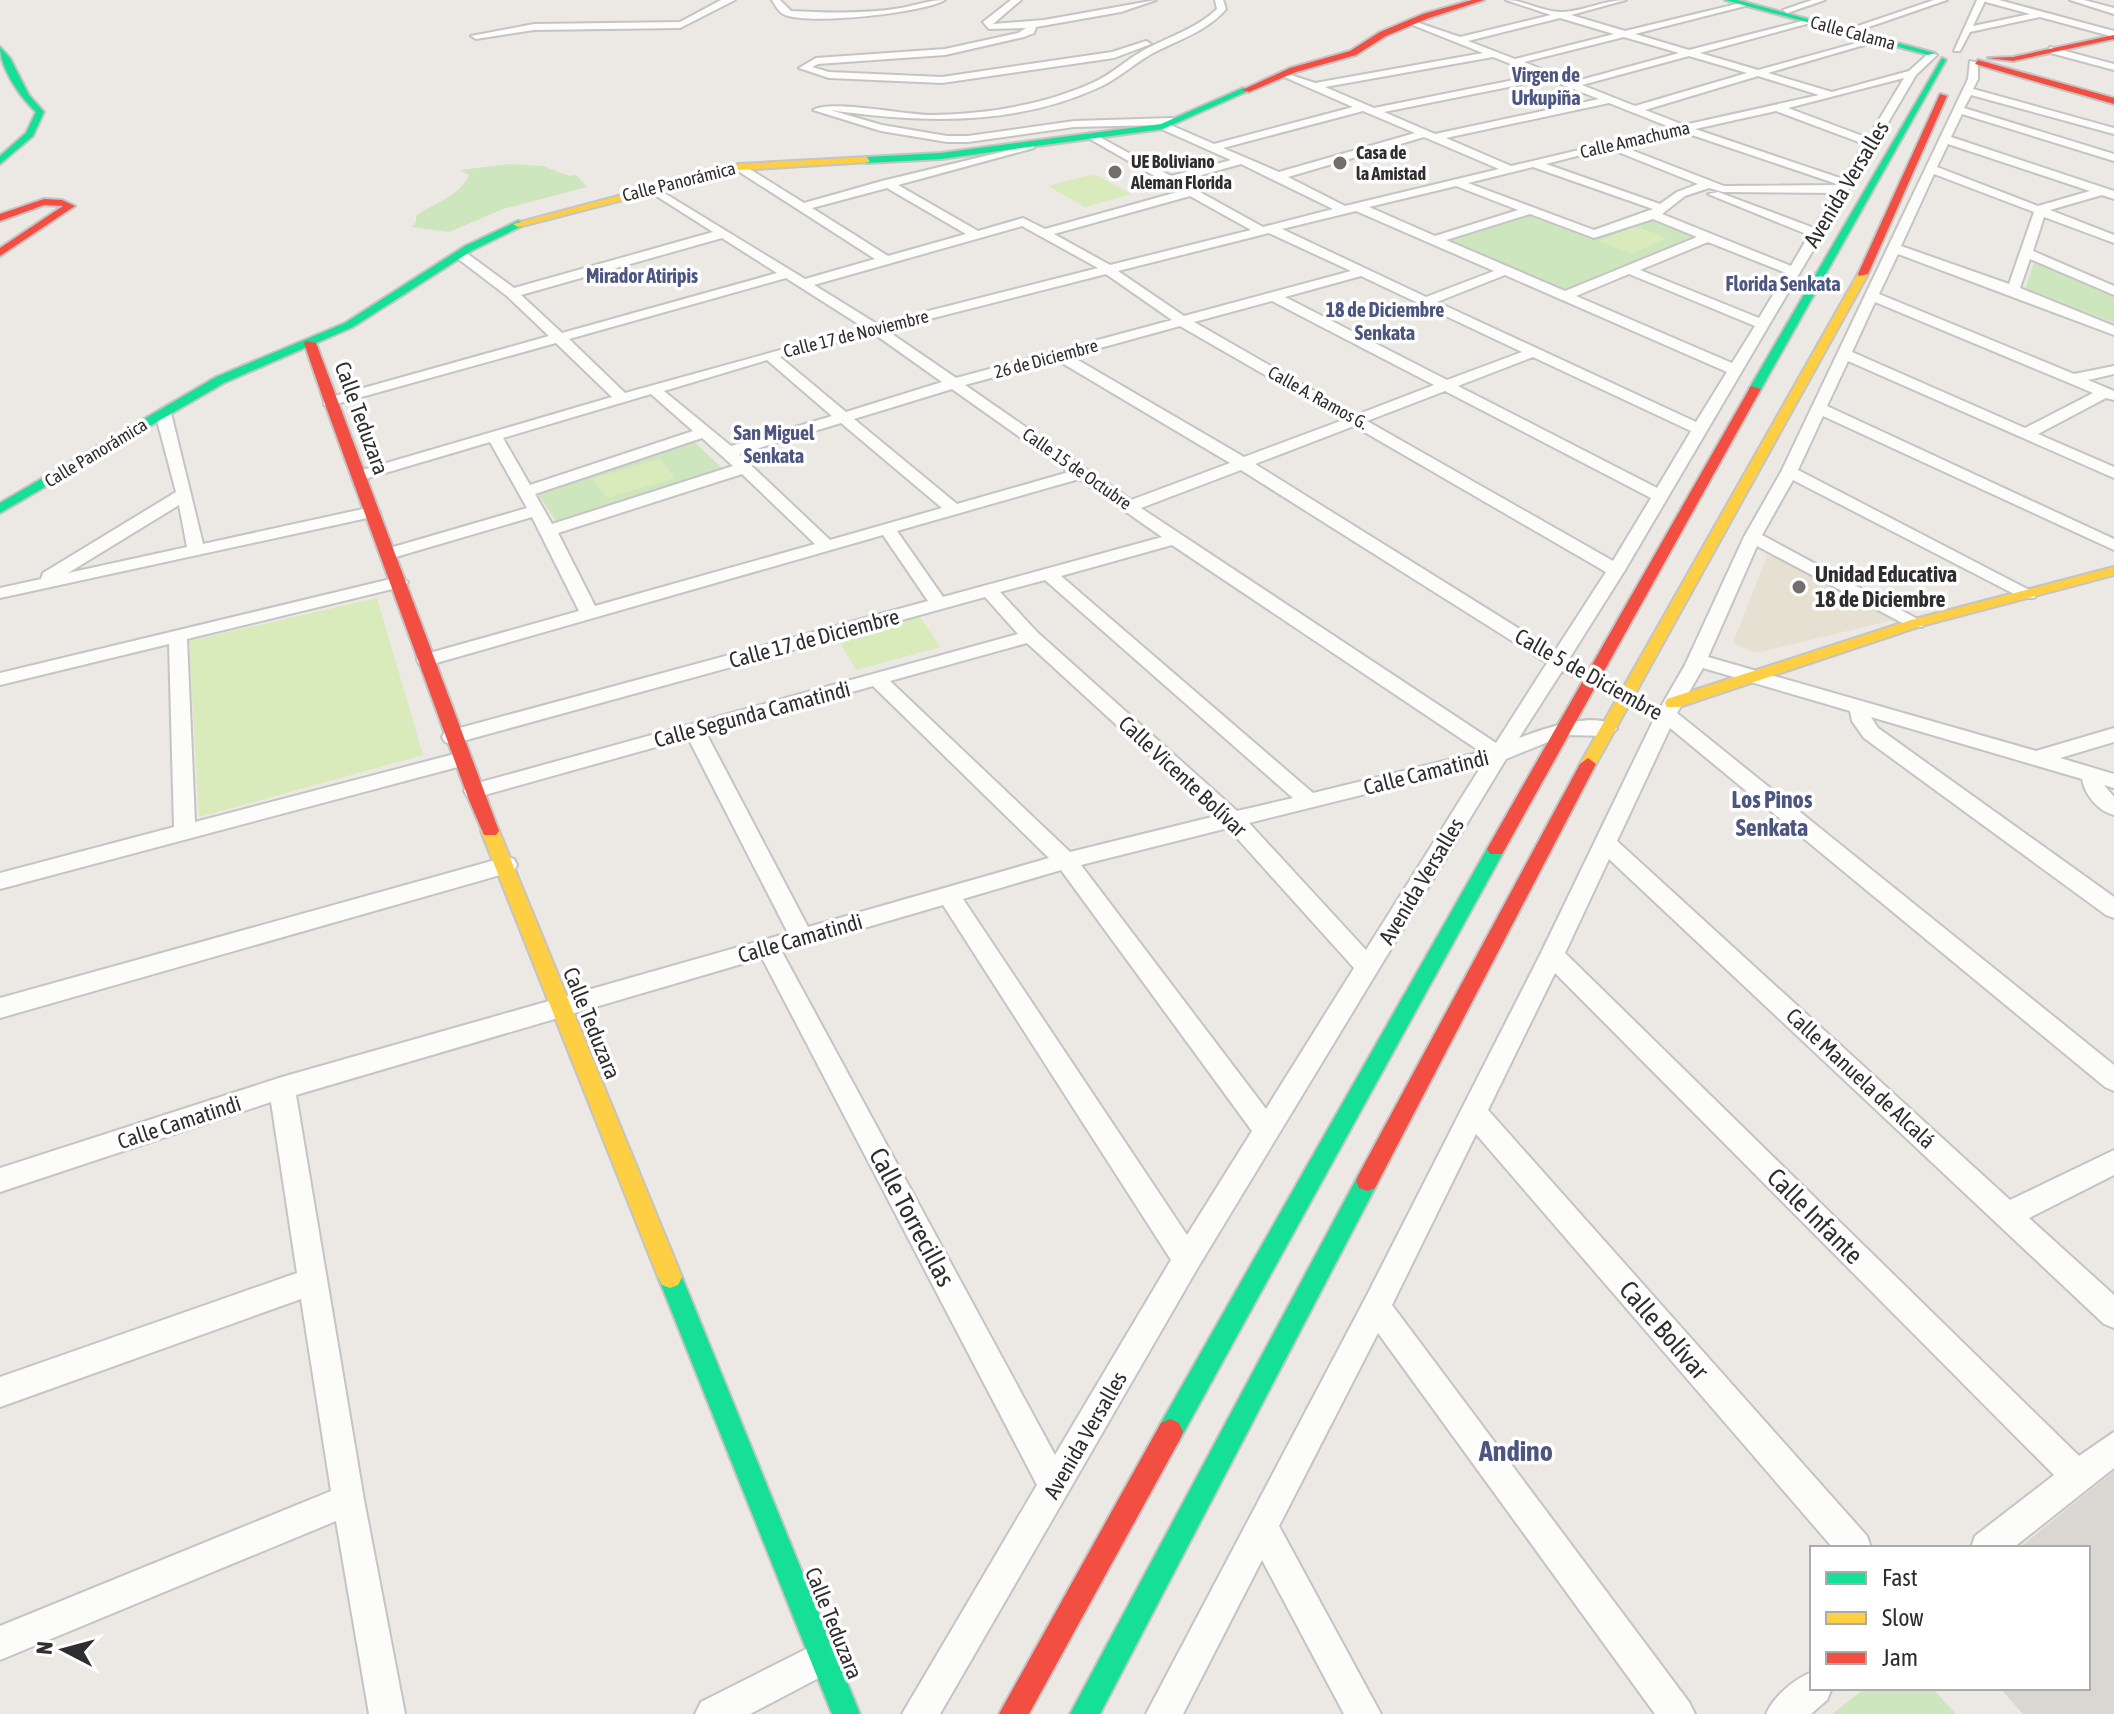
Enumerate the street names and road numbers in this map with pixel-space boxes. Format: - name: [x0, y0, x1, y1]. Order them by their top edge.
- street label: Calle Calama: [1808, 11, 1898, 54]
- street label: Avenida Versalles: [1798, 116, 1894, 252]
- street label: Calle Amachuma: [1578, 117, 1692, 162]
- street label: Calle Panorámica: [620, 157, 738, 206]
- street label: Calle 17 de Noviembre: [781, 305, 931, 362]
- street label: 26 de Diciembre: [992, 335, 1100, 382]
- street label: Calle Teduzara: [330, 358, 394, 478]
- street label: Calle A. Ramos G.: [1264, 361, 1372, 434]
- street label: Calle Panorámica: [41, 414, 151, 491]
- street label: Calle 15 de Octubre: [1019, 423, 1136, 514]
- street label: Calle 17 de Diciembre: [726, 603, 902, 673]
- street label: Calle 5 de Diciembre: [1511, 623, 1667, 725]
- street label: Calle Segunda Camatindi: [651, 675, 853, 753]
- street label: Calle Vicente Bolívar: [1114, 710, 1253, 842]
- street label: Calle Camatindi: [1361, 744, 1491, 800]
- street label: Avenida Versalles: [1373, 813, 1469, 949]
- street label: Calle Camatindi: [735, 908, 865, 968]
- street label: Calle Teduzara: [558, 963, 626, 1083]
- street label: Calle Manuela de Alcalá: [1781, 1002, 1941, 1154]
- street label: Calle Camatindi: [114, 1090, 244, 1154]
- street label: Calle Torrecillas: [863, 1143, 961, 1291]
- street label: Calle Infante: [1761, 1162, 1869, 1270]
- street label: Calle Bolívar: [1613, 1275, 1715, 1385]
- street label: Avenida Versalles: [1038, 1366, 1132, 1503]
- street label: Calle Teduzara: [800, 1563, 868, 1683]

